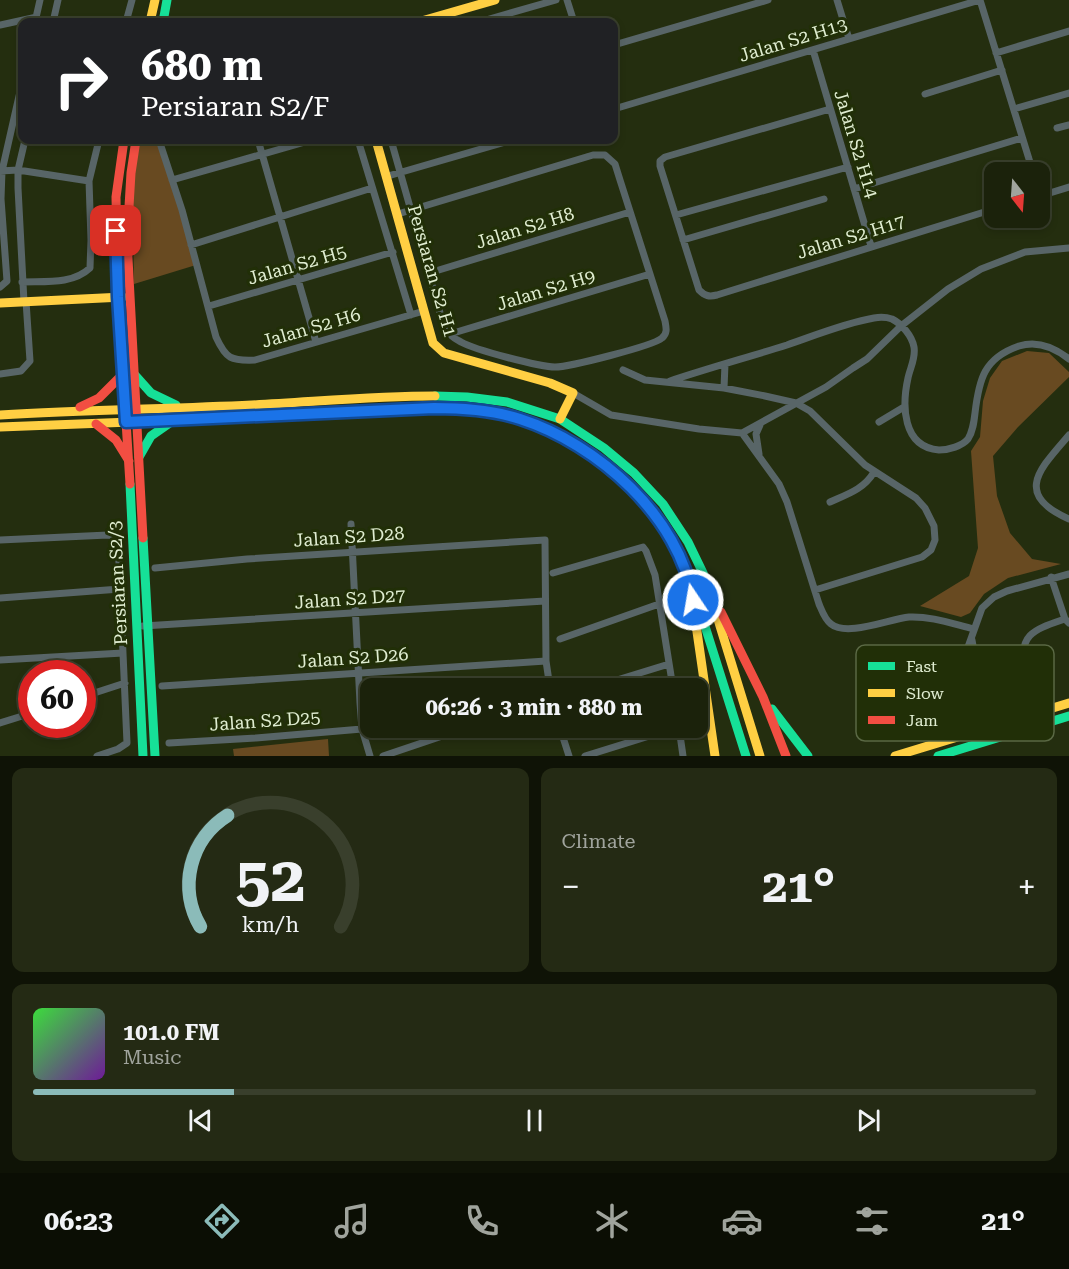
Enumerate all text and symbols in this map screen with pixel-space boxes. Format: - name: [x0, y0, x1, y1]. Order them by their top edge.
- street label: Jalan S2 H13: [736, 13, 849, 66]
- text: 680 m: [141, 41, 263, 90]
- icon: right: [42, 42, 120, 120]
- street label: Jalan S2 H14: [830, 87, 883, 200]
- text: Persiaran S2/F: [141, 91, 329, 123]
- north arrow: [984, 162, 1050, 228]
- map controls: [984, 162, 1050, 228]
- street label: Persiaran S2 H1: [404, 202, 461, 339]
- street label: Jalan S2 H8: [473, 203, 577, 252]
- pin: [90, 205, 141, 256]
- street label: Jalan S2 H17: [794, 210, 907, 263]
- icon: arrive: [99, 214, 132, 247]
- street label: Jalan S2 H5: [245, 240, 349, 289]
- street label: Jalan S2 H9: [494, 265, 598, 314]
- street label: Jalan S2 H6: [259, 303, 363, 352]
- street label: Persiaran S2/3: [104, 520, 131, 646]
- street label: Jalan S2 D28: [293, 522, 405, 551]
- position arrow: [661, 568, 725, 632]
- street label: Jalan S2 D27: [294, 584, 406, 613]
- street label: Jalan S2 D26: [297, 643, 409, 672]
- legend: [856, 645, 1054, 741]
- text: Fast: [906, 657, 937, 676]
- speed limit sign: 60: [18, 660, 96, 738]
- text: Slow: [906, 684, 944, 703]
- text: 06:26 · 3 min · 880 m: [425, 695, 643, 720]
- street label: Jalan S2 D25: [209, 706, 321, 735]
- text: Jam: [906, 711, 938, 730]
- text: Climate: [562, 829, 636, 853]
- text: 52: [235, 843, 305, 916]
- text: 21°: [762, 860, 835, 913]
- text: −: [562, 867, 580, 906]
- text: +: [1018, 867, 1036, 906]
- text: km/h: [242, 912, 299, 937]
- text: 101.0 FM: [123, 1020, 220, 1045]
- text: Music: [123, 1045, 182, 1069]
- icon: previous: [184, 1104, 217, 1137]
- icon: pause: [518, 1104, 551, 1137]
- icon: next: [852, 1104, 885, 1137]
- icon: directions: [201, 1200, 243, 1242]
- icon: music: [331, 1200, 373, 1242]
- icon: phone: [461, 1200, 503, 1242]
- icon: climate: [591, 1200, 633, 1242]
- icon: car: [721, 1200, 763, 1242]
- icon: filters: [851, 1200, 893, 1242]
- text: 06:23: [44, 1205, 113, 1237]
- text: 21°: [981, 1205, 1025, 1237]

